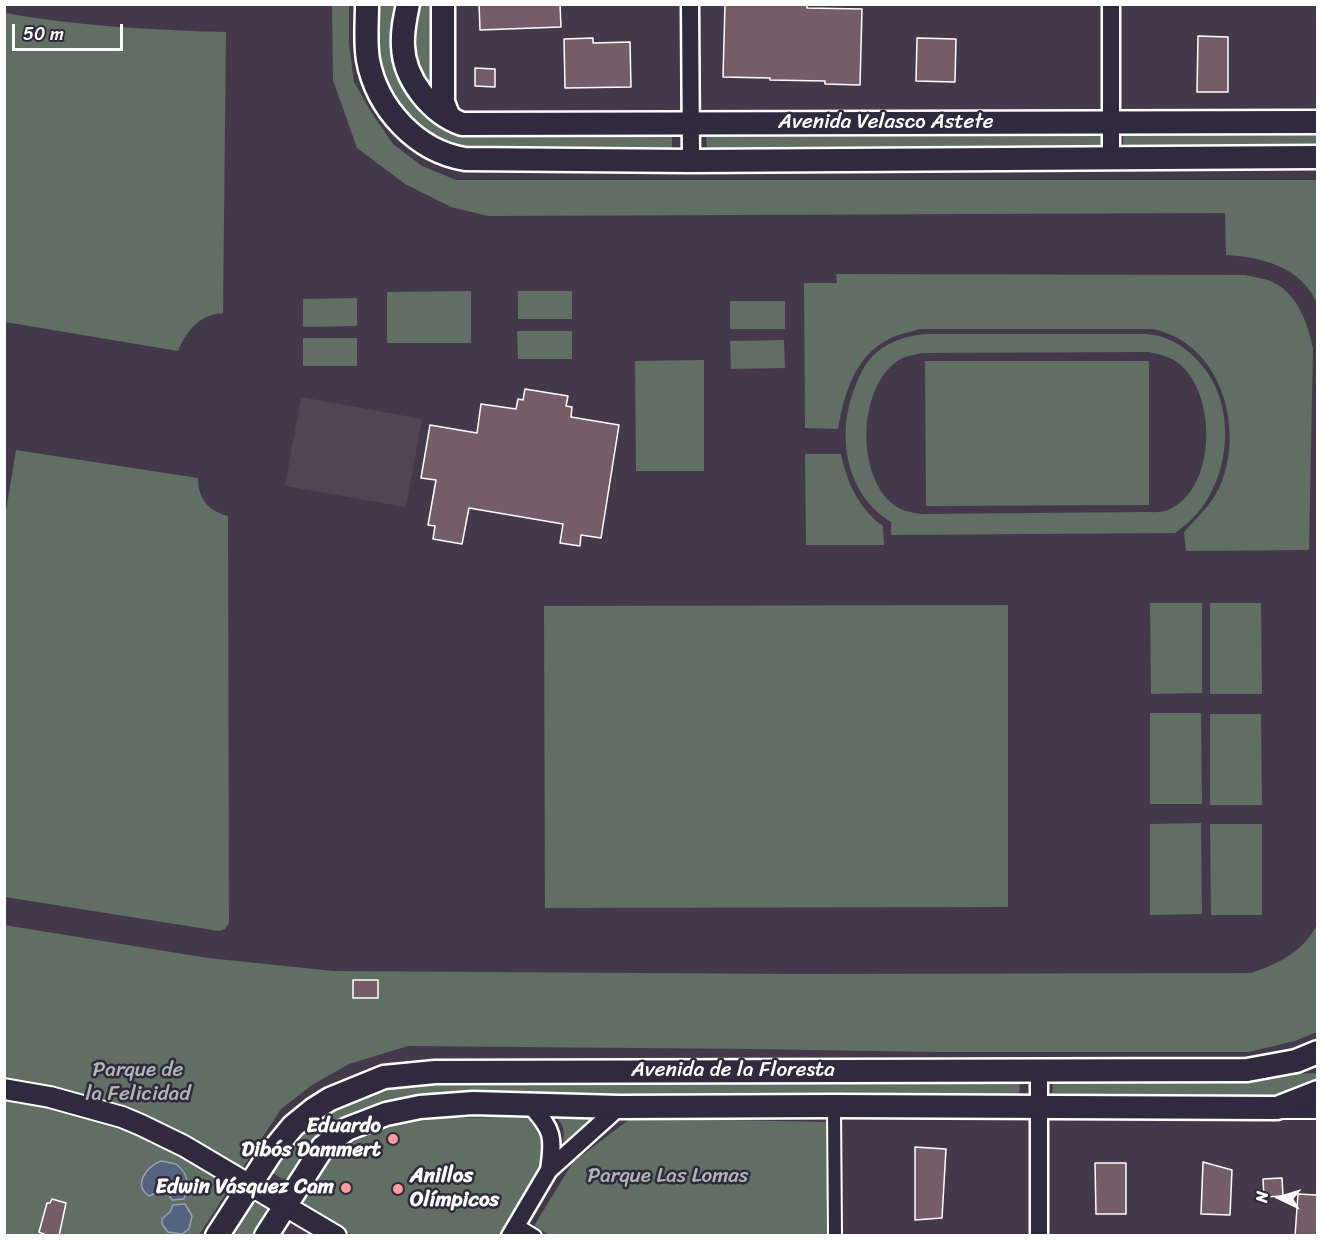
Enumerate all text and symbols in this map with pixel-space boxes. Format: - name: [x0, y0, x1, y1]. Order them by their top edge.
- scale bar: [15, 12, 126, 50]
- text: 50 m: [23, 18, 64, 50]
- street label: Avenida Velasco Astete: [778, 110, 994, 136]
- park label: Parque de la Felicidad: [86, 1058, 190, 1108]
- street label: Avenida de la Floresta: [631, 1058, 835, 1084]
- place label: Eduardo Dibós Dammert: [241, 1114, 381, 1164]
- marker: Eduardo Dibós Dammert: [386, 1132, 400, 1146]
- place label: Anillos Olímpicos: [410, 1164, 499, 1214]
- park label: Parque Las Lomas: [587, 1164, 749, 1190]
- north arrow: [1250, 1168, 1310, 1228]
- place label: Edwin Vásquez Cam: [155, 1175, 334, 1201]
- marker: Edwin Vásquez Cam: [339, 1181, 353, 1195]
- marker: Anillos Olímpicos: [391, 1182, 405, 1196]
- text: N: [1247, 1190, 1276, 1203]

